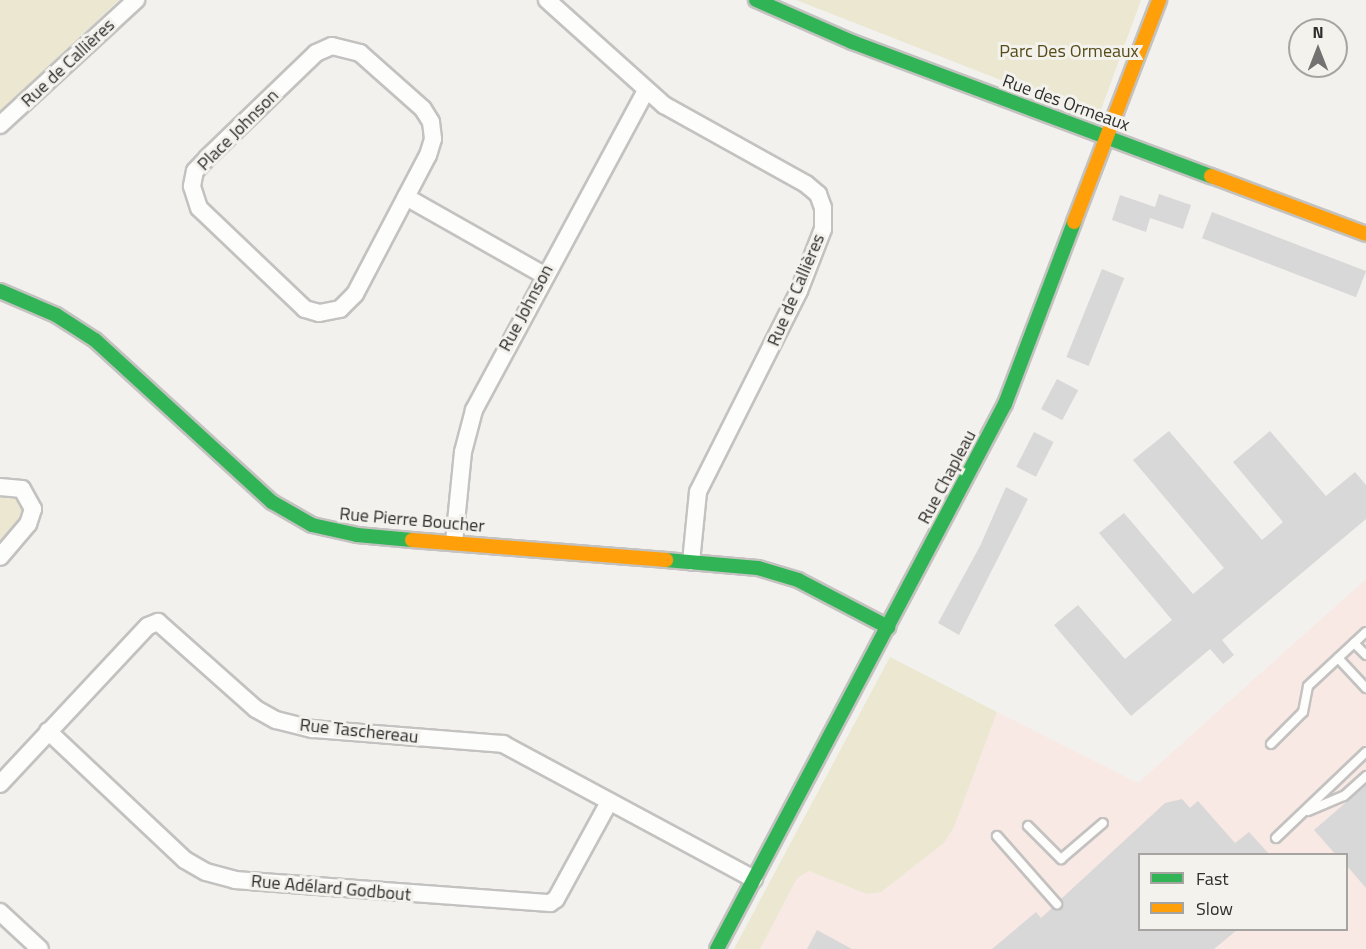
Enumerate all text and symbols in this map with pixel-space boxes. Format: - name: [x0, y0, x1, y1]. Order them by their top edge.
- street label: Rue de Callières: [17, 14, 119, 112]
- north arrow: [1288, 18, 1348, 78]
- text: N: [1312, 20, 1324, 44]
- park label: Parc Des Ormeaux: [999, 40, 1139, 62]
- street label: Rue des Ormeaux: [1000, 70, 1132, 136]
- street label: Place Johnson: [193, 85, 283, 175]
- street label: Rue de Callières: [763, 231, 829, 349]
- street label: Rue Johnson: [494, 261, 558, 355]
- street label: Rue Chapleau: [913, 426, 981, 528]
- street label: Rue Pierre Boucher: [339, 503, 485, 537]
- street label: Rue Taschereau: [299, 714, 419, 748]
- legend: [1138, 853, 1348, 931]
- text: Fast: [1196, 865, 1229, 892]
- street label: Rue Adélard Godbout: [250, 870, 412, 906]
- text: Slow: [1196, 895, 1233, 922]

